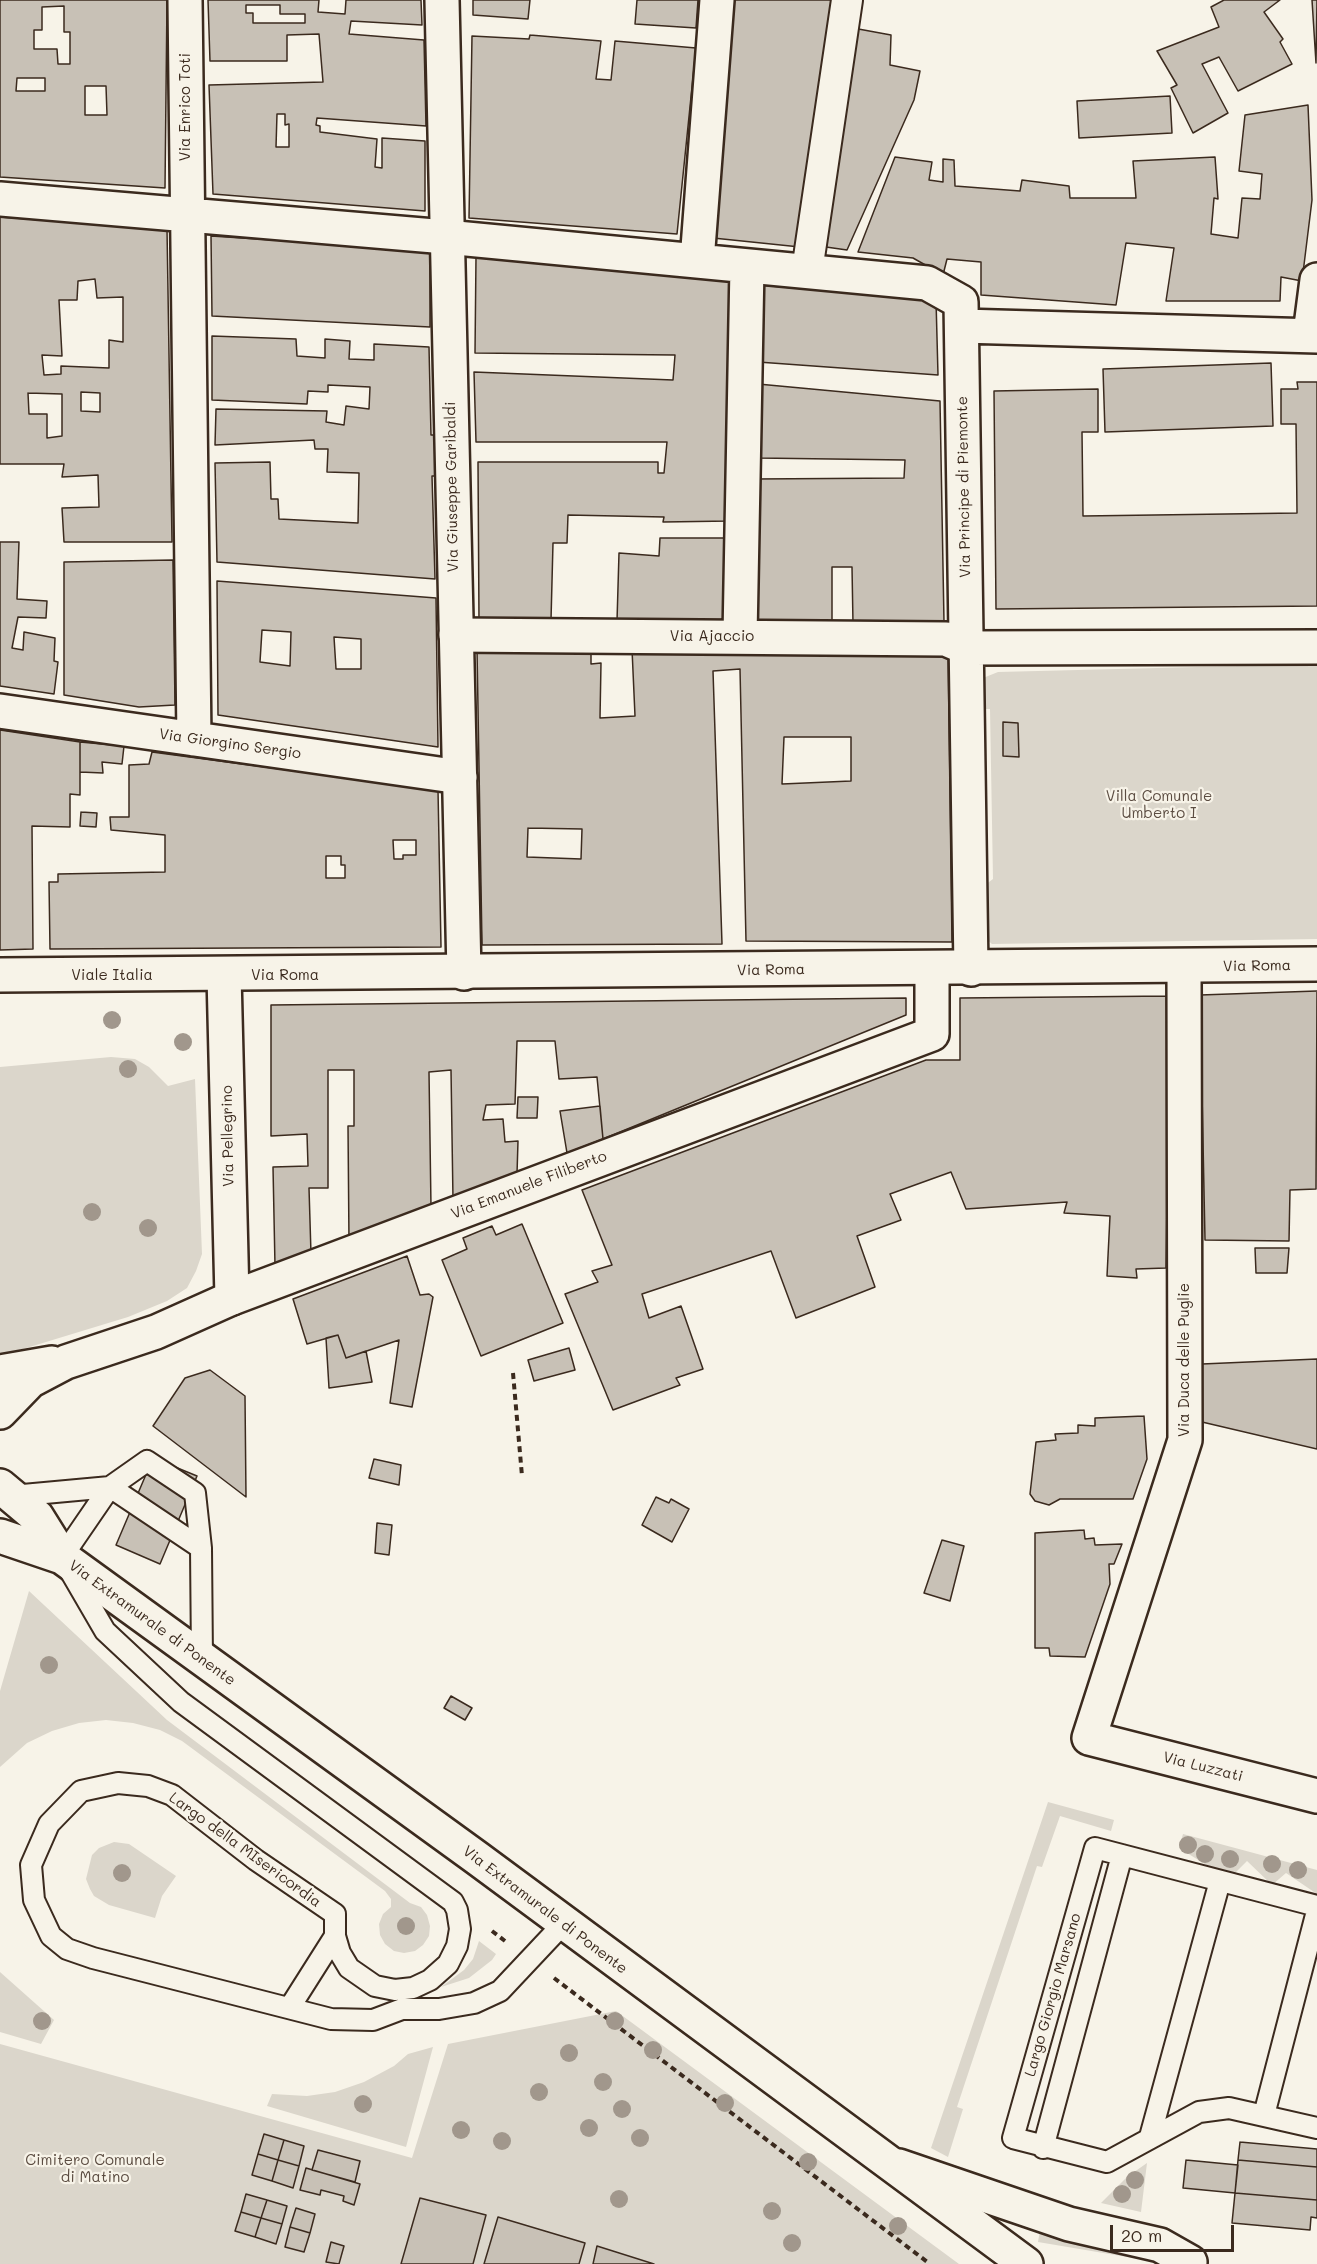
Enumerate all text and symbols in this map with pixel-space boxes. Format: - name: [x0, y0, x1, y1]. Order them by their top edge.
- street label: Via Enrico Toti: [176, 53, 194, 161]
- street label: Via Principe di Piemonte: [953, 396, 975, 578]
- street label: Via Giuseppe Garibaldi: [442, 401, 462, 573]
- street label: Via Ajaccio: [670, 627, 754, 645]
- street label: Via Giorgino Sergio: [158, 725, 302, 763]
- park label: Villa Comunale Umberto I: [1106, 787, 1212, 822]
- street label: Via Roma: [1223, 956, 1291, 976]
- street label: Via Roma: [737, 960, 805, 980]
- street label: Viale Italia: [71, 966, 153, 984]
- street label: Via Roma: [251, 966, 319, 984]
- street label: Via Pellegrino: [218, 1085, 238, 1187]
- street label: Via Emanuele Filiberto: [449, 1147, 609, 1223]
- street label: Via Duca delle Puglie: [1175, 1283, 1193, 1437]
- street label: Via Extramurale di Ponente: [65, 1556, 239, 1690]
- street label: Via Luzzati: [1161, 1748, 1245, 1786]
- street label: Largo della MIsericordia: [165, 1789, 325, 1911]
- street label: Via Extramurale di Ponente: [459, 1842, 631, 1978]
- street label: Largo Giorgio Marsano: [1021, 1911, 1085, 2079]
- park label: Cimitero Comunale di Matino: [25, 2151, 165, 2186]
- scale bar: [1113, 2213, 1238, 2251]
- text: 20 m: [1121, 2223, 1162, 2247]

